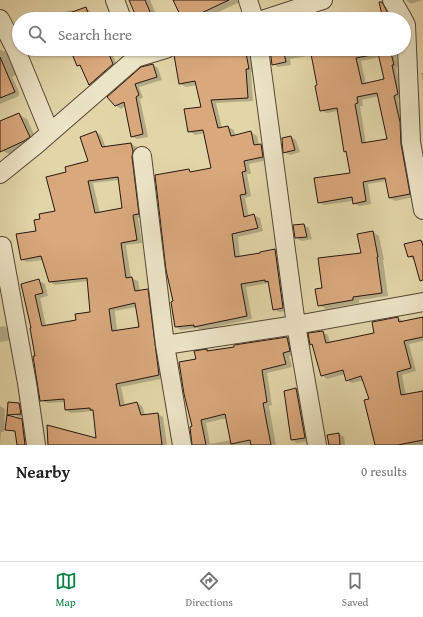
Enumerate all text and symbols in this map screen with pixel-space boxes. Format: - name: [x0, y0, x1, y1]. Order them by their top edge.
- search box: [12, 12, 411, 56]
- icon: search: [26, 23, 48, 45]
- text: Search here: [58, 24, 132, 45]
- text: Nearby: [16, 459, 70, 484]
- text: 0 results: [361, 462, 407, 481]
- tab: Map: [55, 570, 77, 610]
- tab: Directions: [186, 570, 233, 610]
- tab: Saved: [342, 570, 368, 610]

